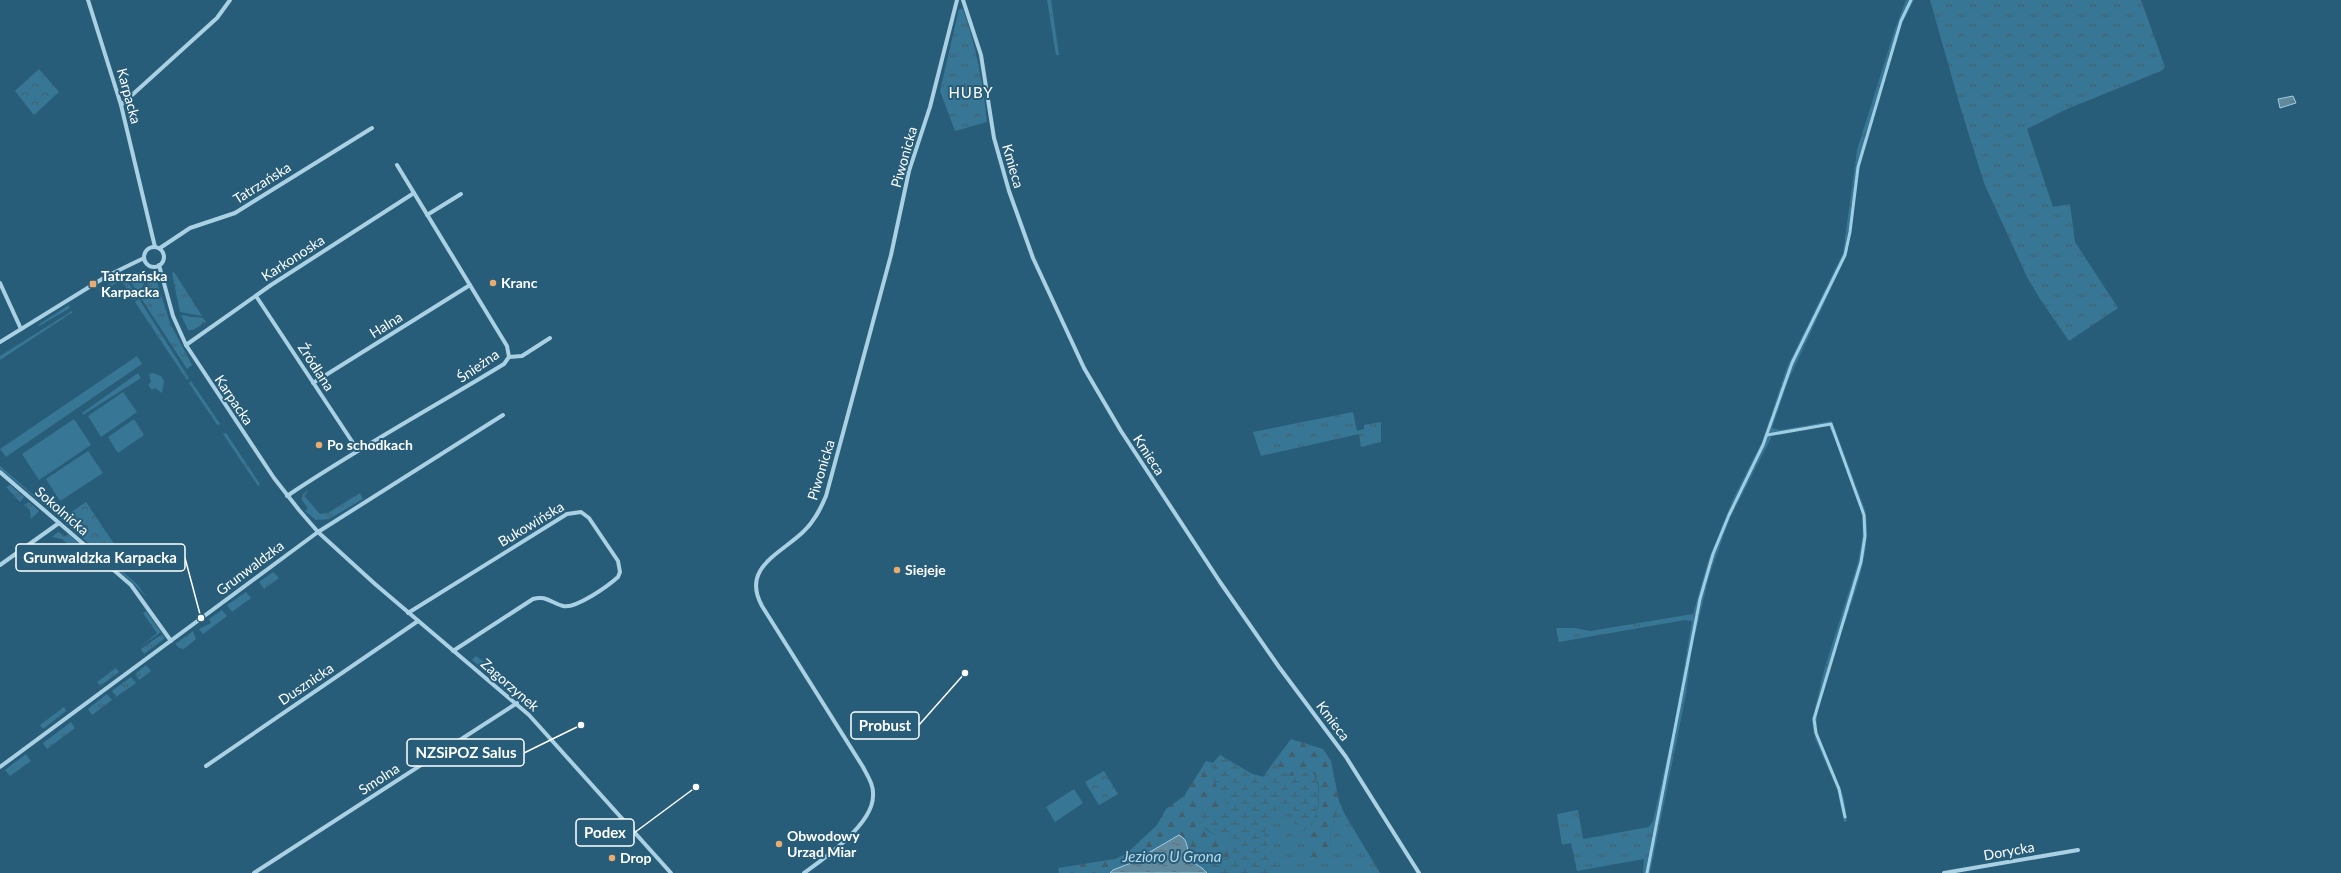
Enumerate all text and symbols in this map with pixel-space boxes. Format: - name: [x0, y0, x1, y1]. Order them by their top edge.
- street label: Karpacka: [114, 66, 145, 126]
- district label: HUBY: [948, 83, 994, 101]
- street label: Piwonicka: [887, 124, 920, 189]
- street label: Kmieca: [999, 142, 1028, 190]
- street label: Tatrzańska: [230, 158, 294, 207]
- street label: Karkonoska: [258, 231, 328, 284]
- place label: Tatrzańska Karpacka: [101, 267, 167, 300]
- place label: Kranc: [501, 274, 538, 291]
- marker: Kranc: [488, 278, 498, 288]
- marker: Tatrzańska Karpacka: [88, 279, 98, 289]
- street label: Halna: [366, 308, 405, 341]
- street label: Źródlana: [295, 340, 338, 394]
- street label: Śnieżna: [453, 345, 502, 386]
- street label: Karpacka: [211, 371, 257, 428]
- street label: Kmieca: [1130, 431, 1169, 478]
- place label: Po schodkach: [327, 436, 413, 453]
- street label: Piwonicka: [803, 437, 838, 502]
- marker: Po schodkach: [314, 440, 324, 450]
- street label: Sokolnicka: [32, 483, 93, 539]
- street label: Bukowińska: [495, 497, 567, 550]
- street label: Grunwaldzka: [213, 537, 287, 599]
- callout: Grunwaldzka Karpacka: [16, 544, 185, 571]
- text: Grunwaldzka Karpacka: [23, 548, 177, 566]
- place label: Siejeje: [905, 561, 946, 578]
- marker: Siejeje: [892, 565, 902, 575]
- street label: Zagorzynek: [478, 655, 544, 715]
- street label: Dusznicka: [275, 659, 336, 708]
- street label: Kmieca: [1313, 698, 1354, 744]
- callout: Probust: [851, 712, 919, 739]
- text: Probust: [859, 716, 912, 734]
- callout: NZSiPOZ Salus: [407, 739, 524, 766]
- text: NZSiPOZ Salus: [416, 743, 517, 761]
- street label: Smolna: [355, 759, 402, 798]
- callout: Podex: [576, 819, 634, 846]
- text: Podex: [584, 823, 626, 841]
- place label: Obwodowy Urząd Miar: [787, 827, 860, 860]
- street label: Dorycka: [1982, 838, 2036, 863]
- marker: Obwodowy Urząd Miar: [774, 839, 784, 849]
- water label: Jezioro U Grona: [1122, 847, 1222, 865]
- place label: Drop: [620, 849, 652, 866]
- marker: Drop: [607, 853, 617, 863]

